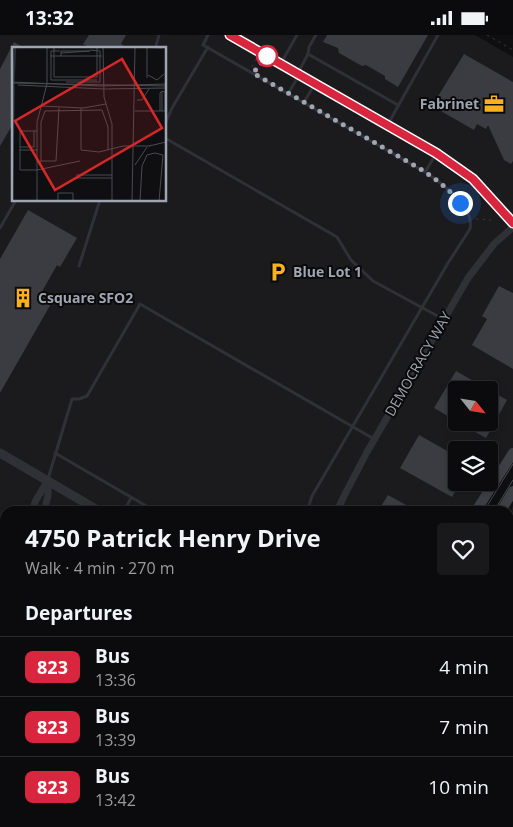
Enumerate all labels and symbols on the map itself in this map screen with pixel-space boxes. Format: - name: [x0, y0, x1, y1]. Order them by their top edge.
- unlabelled marker: [256, 45, 278, 67]
- inset map: [12, 47, 166, 201]
- office icon: Fabrinet: [483, 93, 505, 115]
- place label: Fabrinet: [420, 94, 479, 113]
- your location: [448, 191, 473, 216]
- parking icon: Blue Lot 1: [267, 261, 289, 283]
- place label: Blue Lot 1: [293, 262, 362, 281]
- building icon: Csquare SFO2: [12, 287, 34, 309]
- place label: Csquare SFO2: [38, 288, 133, 307]
- street label: DEMOCRACY WAY: [380, 308, 455, 419]
- north arrow: [448, 381, 498, 431]

